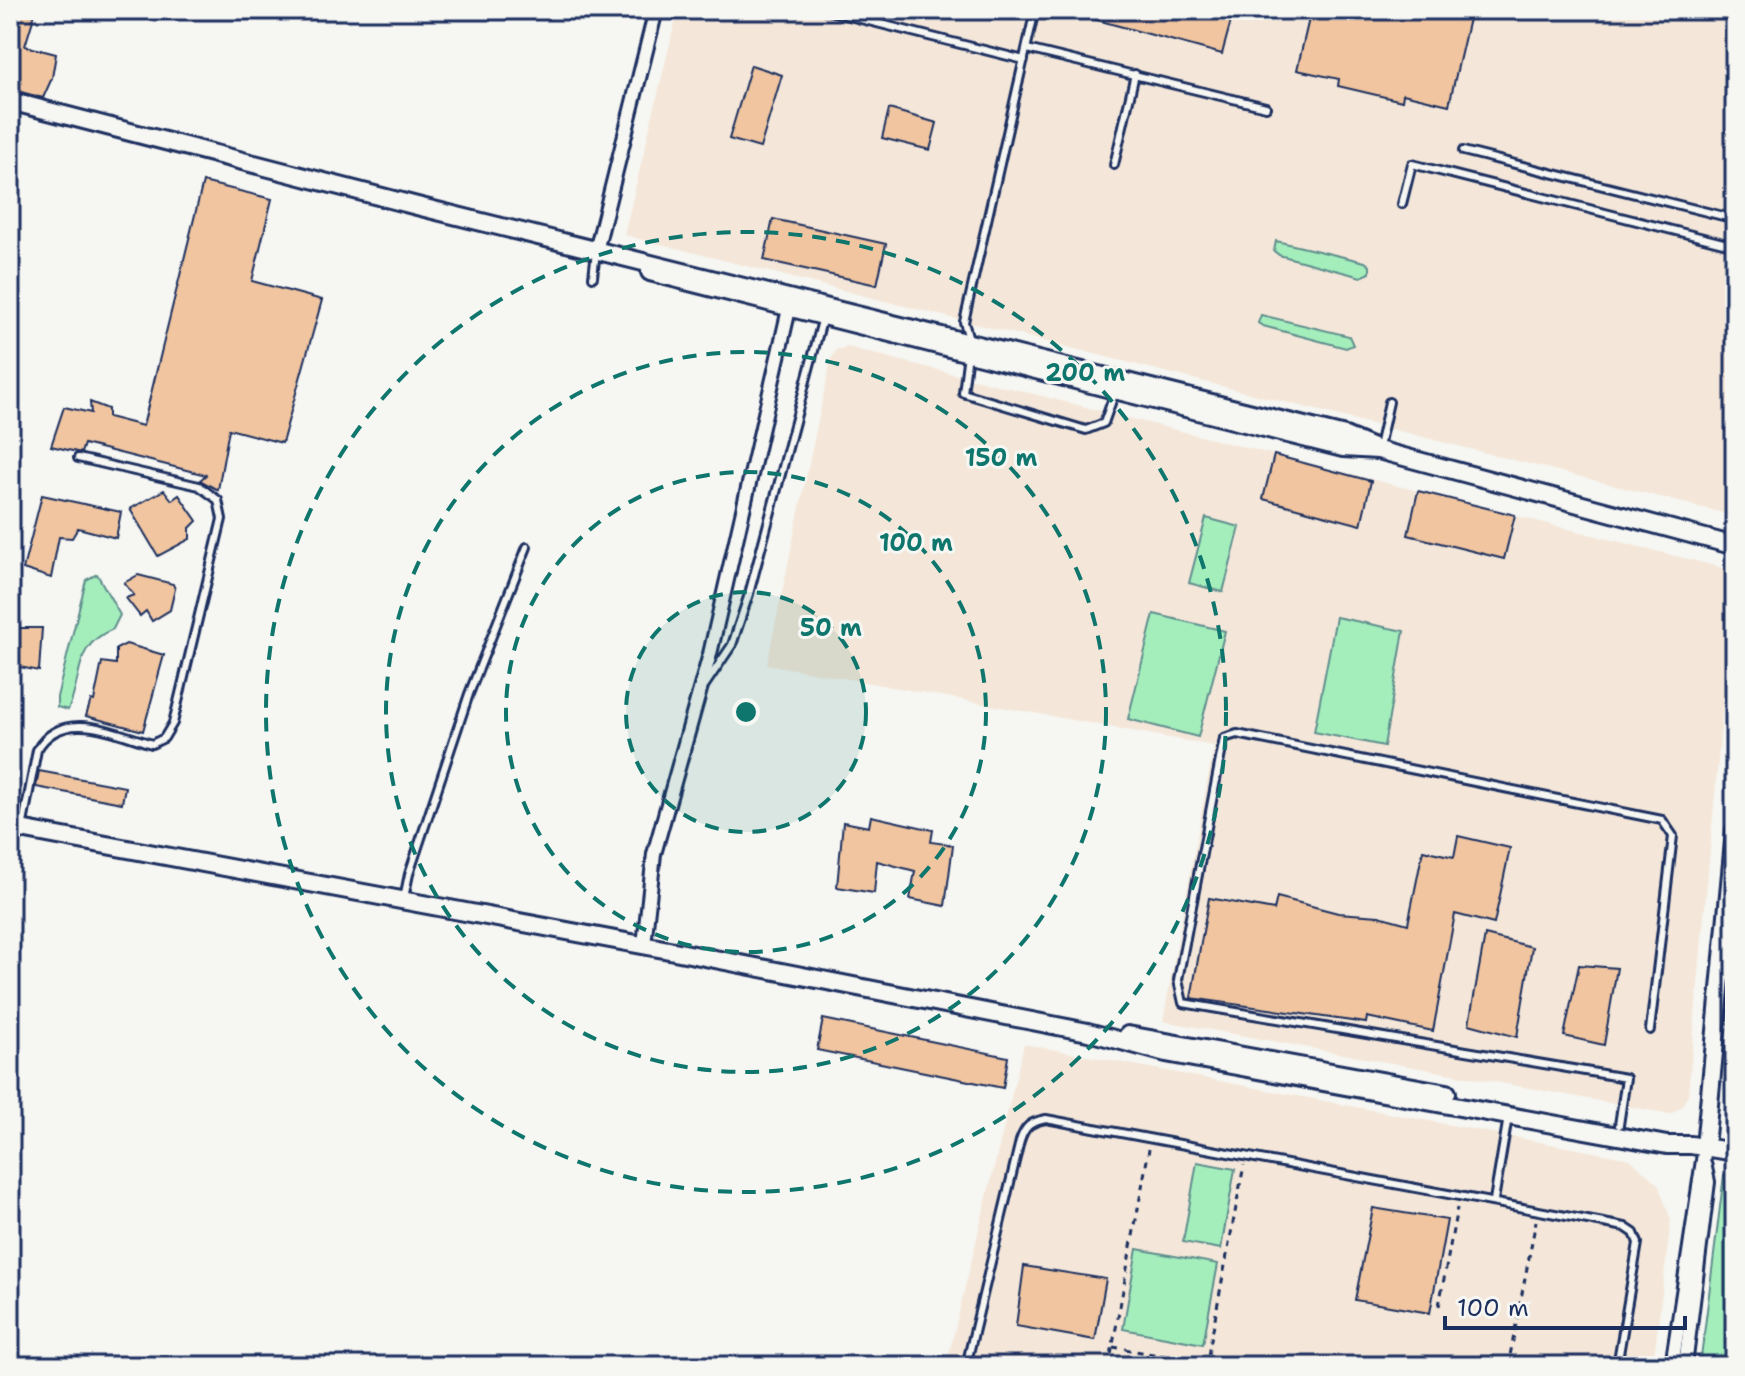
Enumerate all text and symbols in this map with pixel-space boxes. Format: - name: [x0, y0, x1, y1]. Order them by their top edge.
- text: 200 m: [1045, 357, 1125, 389]
- text: 150 m: [965, 442, 1037, 474]
- text: 100 m: [879, 527, 953, 559]
- text: 50 m: [800, 612, 862, 644]
- centre of rings: [732, 698, 760, 726]
- scale bar: [1445, 1280, 1685, 1330]
- text: 100 m: [1457, 1292, 1529, 1324]

